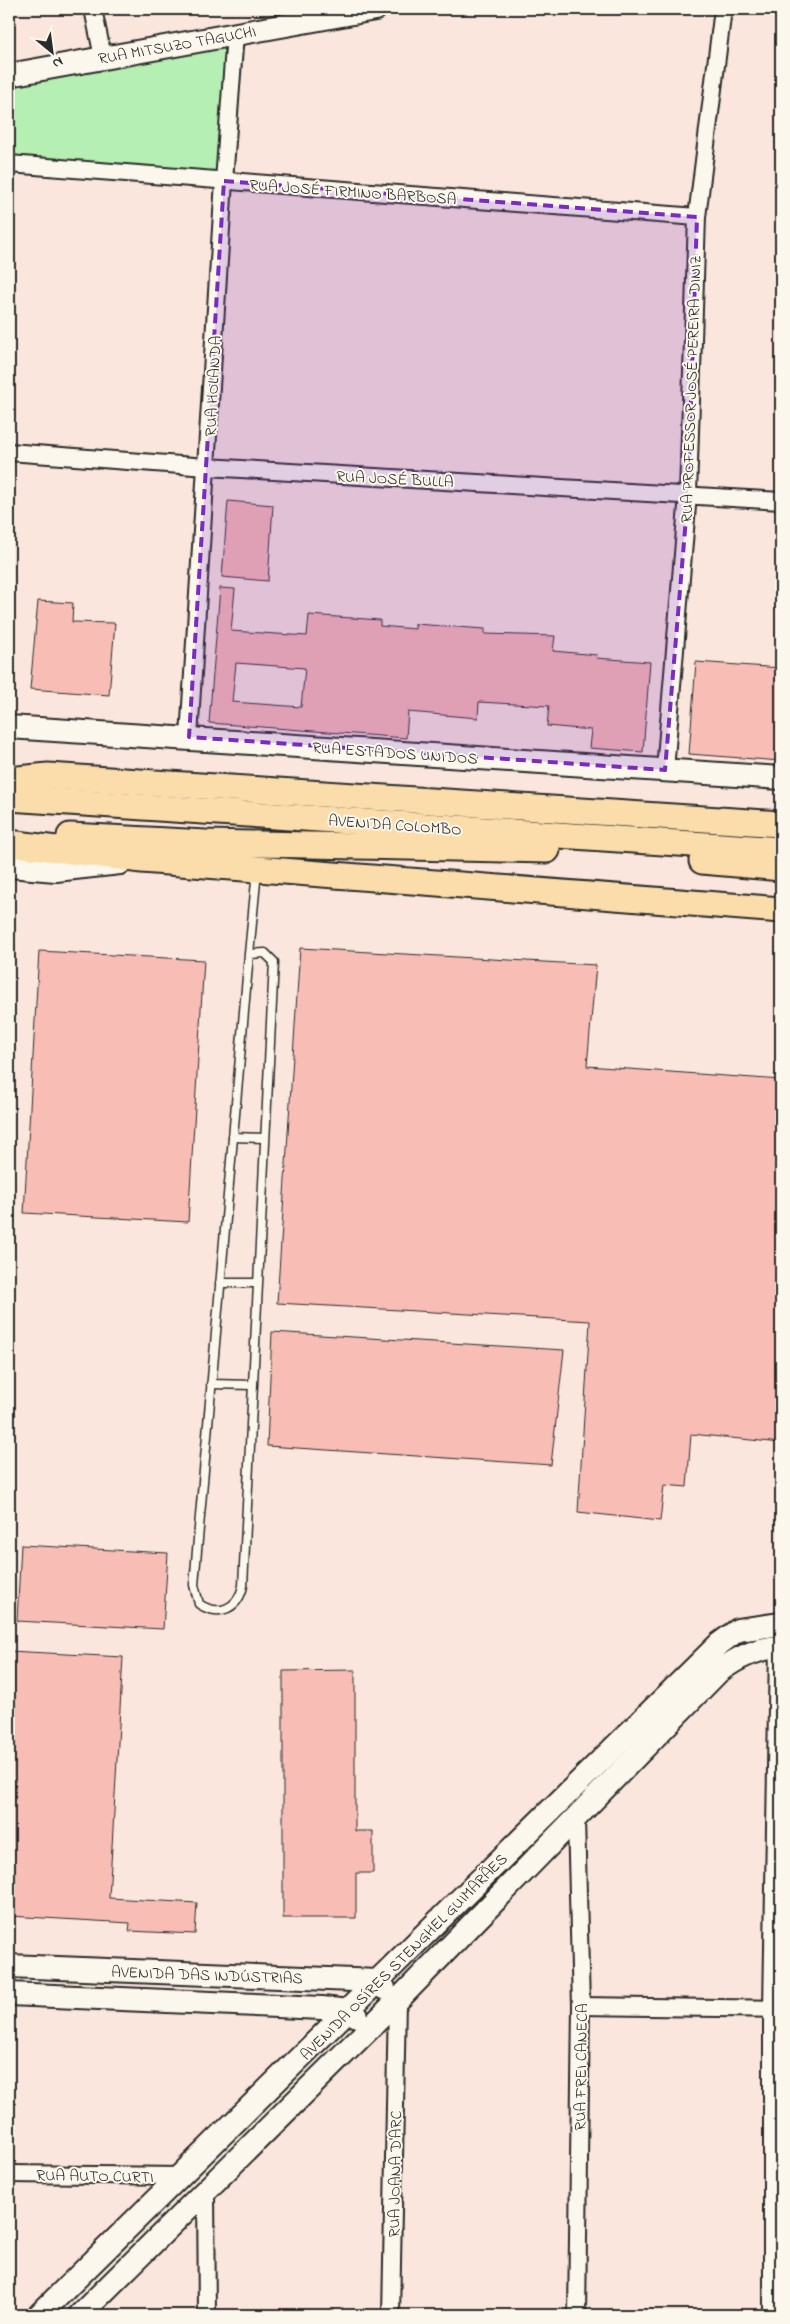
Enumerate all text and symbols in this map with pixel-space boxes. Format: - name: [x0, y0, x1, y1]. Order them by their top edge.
- street label: RUA MITSUZO TAGUCHI: [97, 20, 258, 72]
- north arrow: [28, 28, 78, 78]
- text: N: [48, 51, 67, 74]
- street label: RUA JOSÉ FIRMINO BARBOSA: [248, 174, 457, 212]
- street label: RUA PROFESSOR JOSÉ PEREIRA DINIZ: [675, 255, 709, 523]
- street label: RUA HOLANDA: [199, 335, 229, 437]
- street label: RUA JOSÉ BULLA: [336, 465, 454, 495]
- street label: RUA ESTADOS UNIDOS: [311, 736, 478, 772]
- street label: AVENIDA COLOMBO: [327, 809, 462, 843]
- street label: AVENIDA OSÍRES STENGHEL GUIMARÃES: [295, 1848, 514, 2067]
- street label: AVENIDA DAS INDÚSTRIAS: [111, 1961, 303, 1991]
- street label: RUA FREI CANECA: [569, 2003, 595, 2131]
- street label: RUA JOANA D'ARC: [383, 2110, 409, 2238]
- street label: RUA AUTO CURTI: [36, 2164, 154, 2190]

